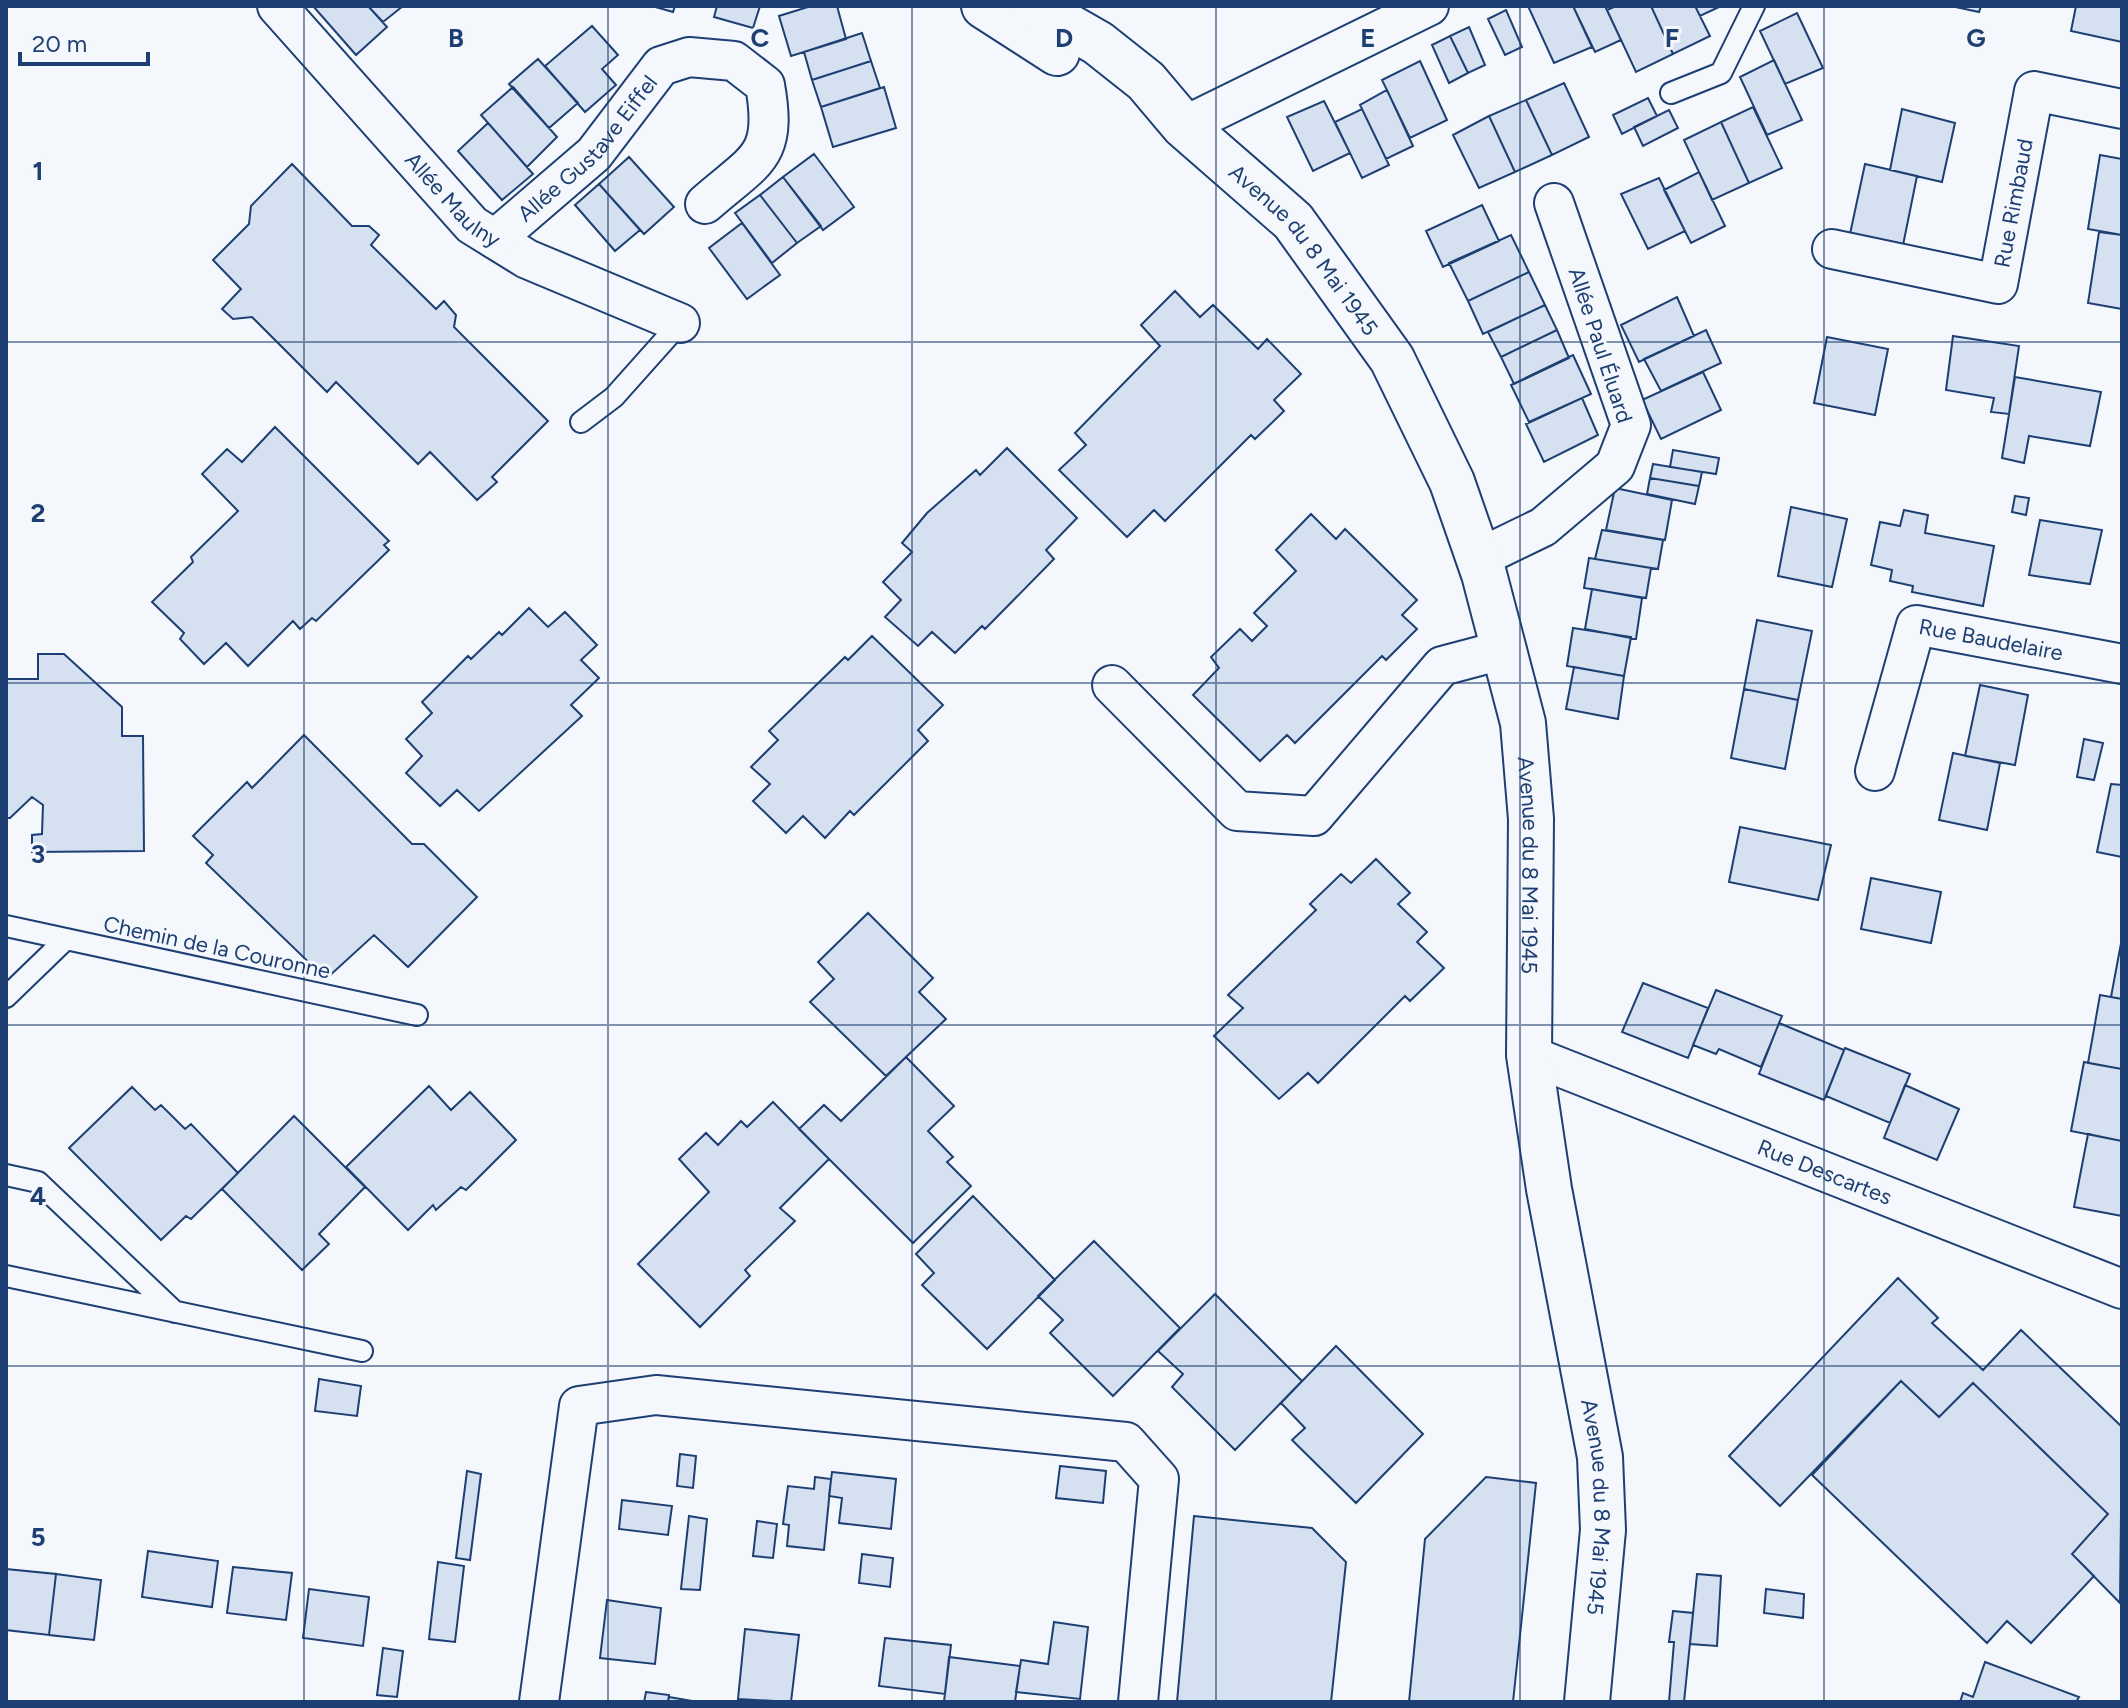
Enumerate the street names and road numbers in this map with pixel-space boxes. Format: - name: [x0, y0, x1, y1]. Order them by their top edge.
- street label: Allée Gustave Eiffel: [512, 70, 663, 228]
- street label: Rue Rimbaud: [1988, 137, 2039, 270]
- street label: Allée Maulny: [399, 146, 506, 254]
- street label: Avenue du 8 Mai 1945: [1223, 158, 1384, 341]
- street label: Allée Paul Éluard: [1563, 264, 1638, 426]
- street label: Rue Baudelaire: [1917, 613, 2065, 667]
- street label: Avenue du 8 Mai 1945: [1512, 755, 1544, 974]
- street label: Chemin de la Couronne: [101, 910, 333, 985]
- street label: Rue Descartes: [1754, 1134, 1896, 1211]
- street label: Avenue du 8 Mai 1945: [1575, 1396, 1616, 1616]

